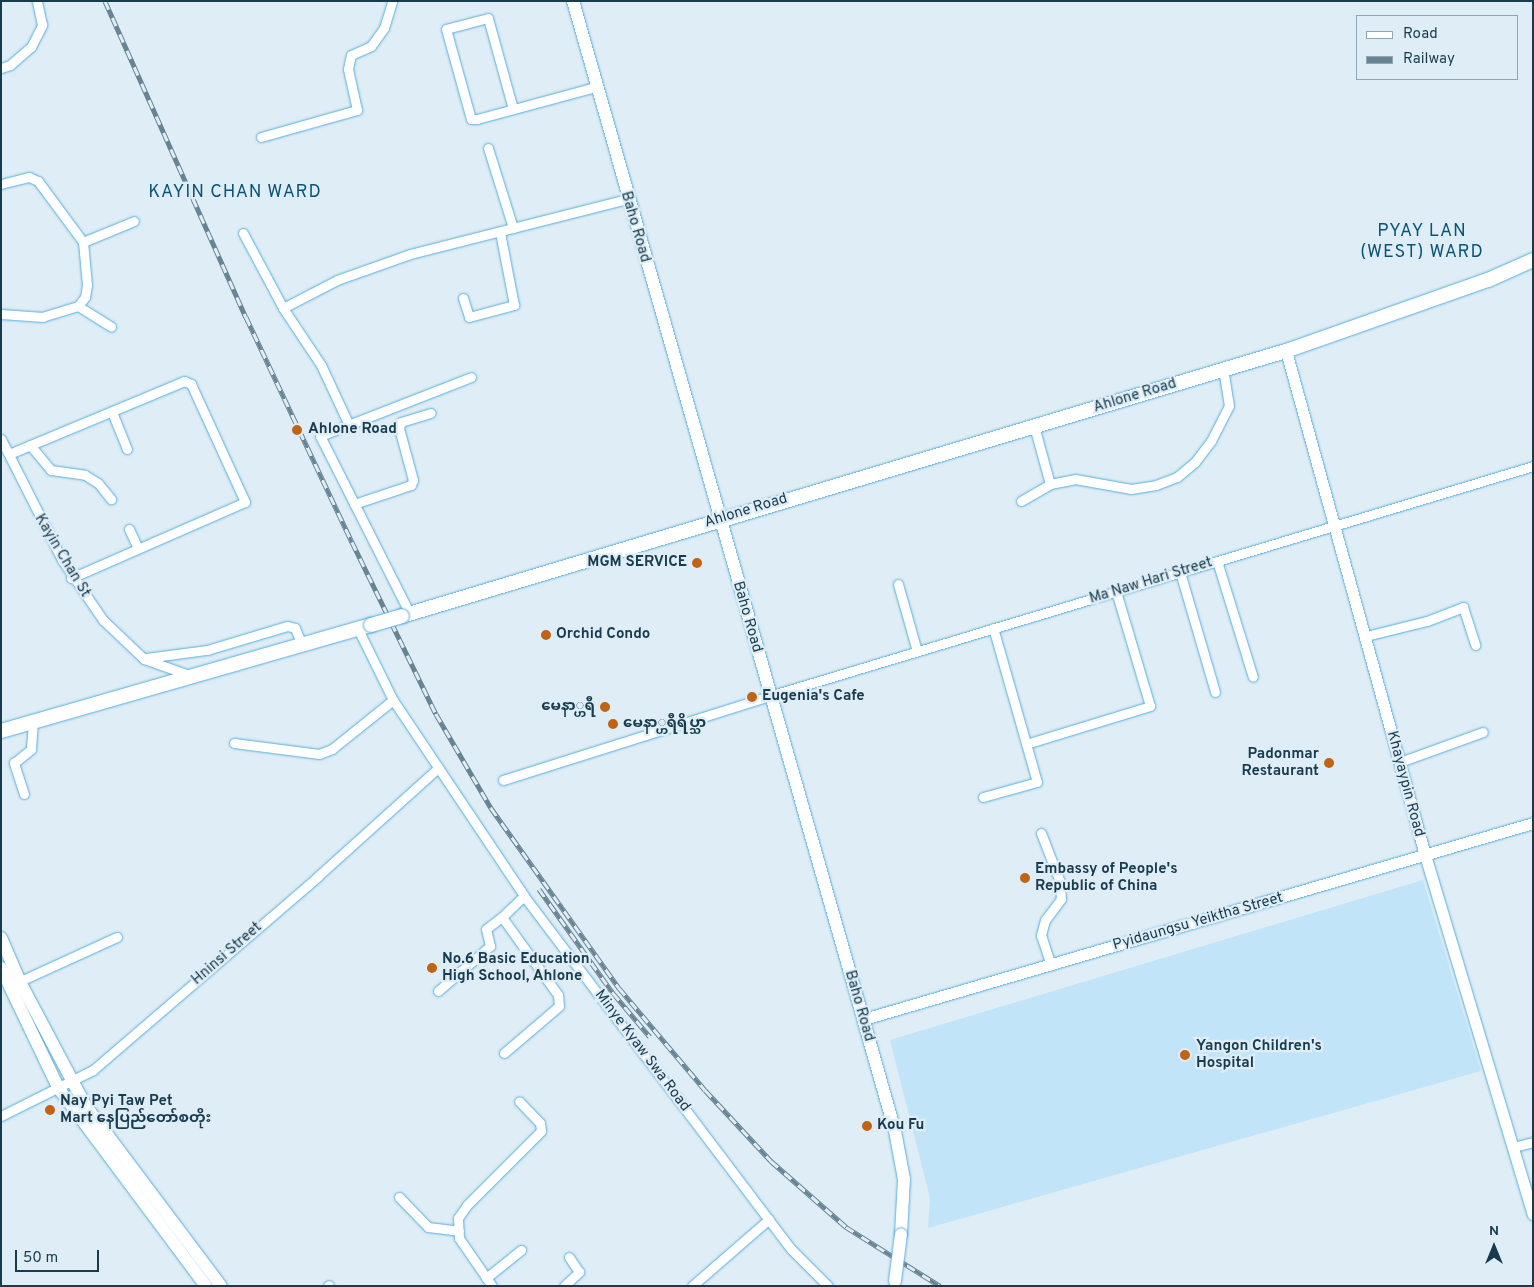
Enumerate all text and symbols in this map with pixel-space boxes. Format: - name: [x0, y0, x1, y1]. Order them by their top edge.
- legend: [1356, 15, 1519, 80]
- text: Road: [1403, 25, 1438, 44]
- text: Railway: [1403, 50, 1455, 69]
- district label: KAYIN CHAN WARD: [146, 182, 324, 204]
- street label: Baho Road: [616, 189, 654, 265]
- district label: PYAY LAN (WEST) WARD: [1359, 222, 1485, 264]
- street label: Ahlone Road: [1091, 375, 1179, 417]
- place label: Ahlone Road: [308, 421, 397, 439]
- marker: Ahlone Road: [290, 423, 304, 437]
- street label: Ahlone Road: [702, 490, 790, 532]
- street label: Kayin Chan St: [30, 511, 94, 601]
- place label: MGM SERVICE: [587, 554, 687, 572]
- street label: Ma Naw Hari Street: [1087, 554, 1215, 608]
- marker: MGM SERVICE: [691, 557, 703, 569]
- street label: Baho Road: [728, 579, 766, 655]
- place label: Orchid Condo: [556, 626, 650, 644]
- marker: Orchid Condo: [540, 629, 552, 641]
- place label: Eugenia's Cafe: [762, 688, 865, 706]
- marker: Eugenia's Cafe: [746, 691, 758, 703]
- place label: မေနာ္ဟရီ: [541, 698, 595, 716]
- marker: မေနာ္ဟရီ: [599, 701, 611, 713]
- place label: မေနာ္ဟရီရိပ္သာ: [623, 715, 706, 733]
- marker: မေနာ္ဟရီရိပ္သာ: [607, 718, 619, 730]
- street label: Khayaypin Road: [1382, 729, 1428, 839]
- place label: Padonmar Restaurant: [1242, 745, 1319, 780]
- marker: Padonmar Restaurant: [1323, 757, 1335, 769]
- place label: Embassy of People's Republic of China: [1035, 860, 1178, 895]
- marker: Embassy of People's Republic of China: [1019, 872, 1031, 884]
- street label: Pyidaungsu Yeiktha Street: [1110, 889, 1286, 955]
- street label: Hninsi Street: [188, 919, 266, 989]
- place label: No.6 Basic Education High School, Ahlone: [442, 950, 590, 985]
- marker: No.6 Basic Education High School, Ahlone: [426, 962, 438, 974]
- street label: Baho Road: [840, 968, 878, 1044]
- street label: Minye Kyaw Swa Road: [590, 987, 694, 1115]
- place label: Yangon Children's Hospital: [1196, 1037, 1322, 1072]
- marker: Yangon Children's Hospital: [1178, 1048, 1192, 1062]
- place label: Nay Pyi Taw Pet Mart နေပြည်တော်စတိုး: [60, 1092, 211, 1127]
- marker: Nay Pyi Taw Pet Mart နေပြည်တော်စတိုး: [44, 1104, 56, 1116]
- place label: Kou Fu: [877, 1117, 924, 1135]
- marker: Kou Fu: [861, 1120, 873, 1132]
- north arrow: [1469, 1222, 1519, 1272]
- text: N: [1489, 1223, 1499, 1240]
- scale bar: [18, 1240, 101, 1272]
- text: 50 m: [23, 1249, 58, 1268]

